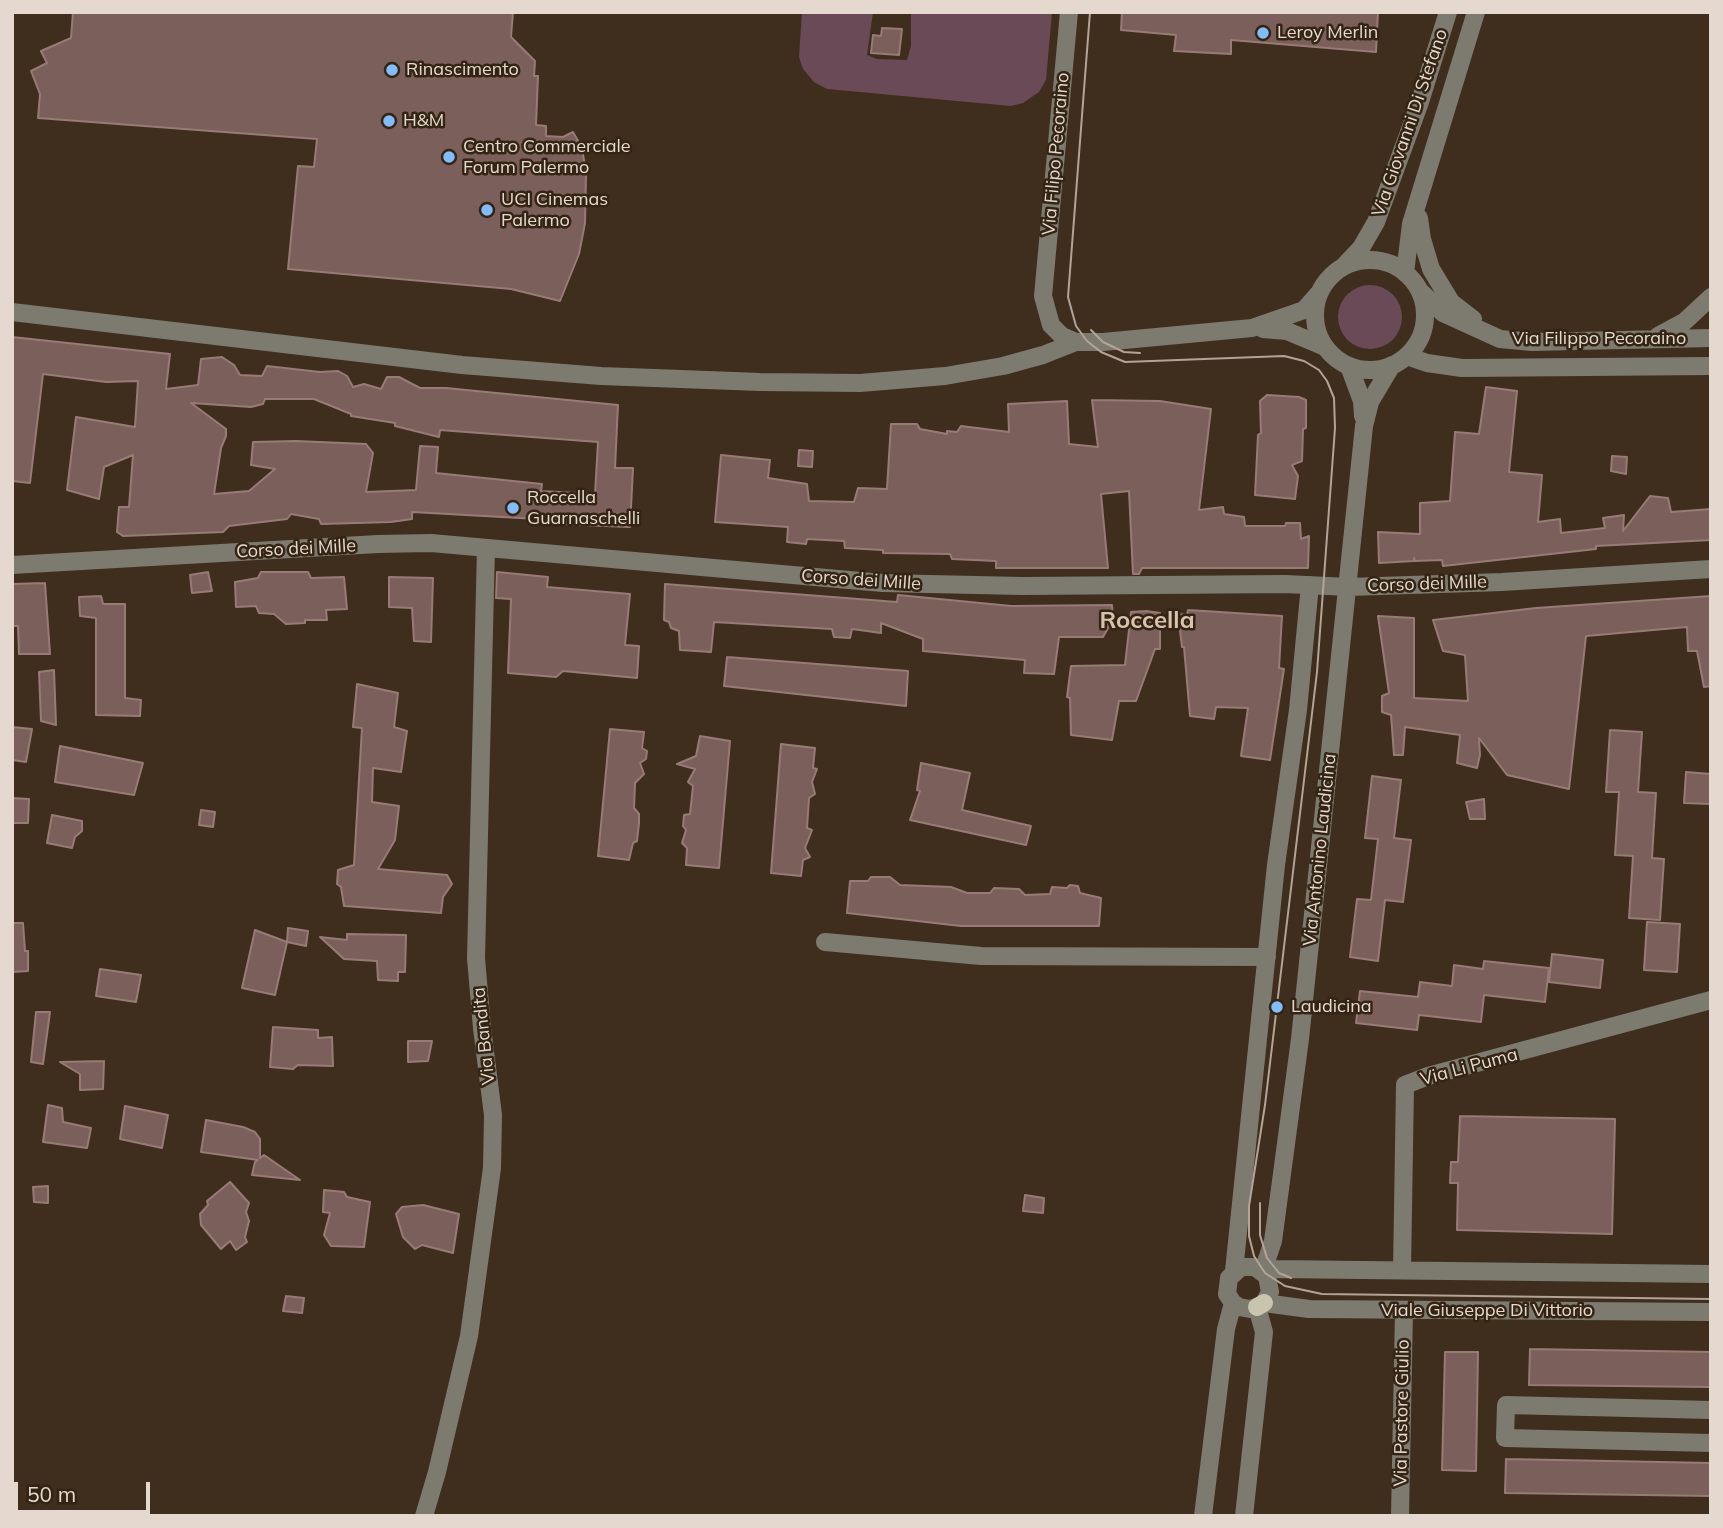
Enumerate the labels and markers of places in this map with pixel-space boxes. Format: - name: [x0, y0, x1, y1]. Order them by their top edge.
- place label: Leroy Merlin: [1277, 22, 1378, 44]
- marker: Leroy Merlin: [1255, 25, 1271, 41]
- place label: Rinascimento: [406, 59, 519, 81]
- marker: Rinascimento: [384, 62, 400, 78]
- place label: H&M: [403, 110, 444, 132]
- marker: H&M: [381, 113, 397, 129]
- place label: Centro Commerciale Forum Palermo: [463, 136, 631, 178]
- marker: Centro Commerciale Forum Palermo: [441, 149, 457, 165]
- place label: UCI Cinemas Palermo: [501, 189, 608, 232]
- marker: UCI Cinemas Palermo: [479, 202, 495, 218]
- place label: Roccella Guarnaschelli: [527, 487, 640, 530]
- marker: Roccella Guarnaschelli: [505, 500, 521, 516]
- place label: Laudicina: [1291, 996, 1372, 1018]
- marker: Laudicina: [1269, 999, 1285, 1015]

